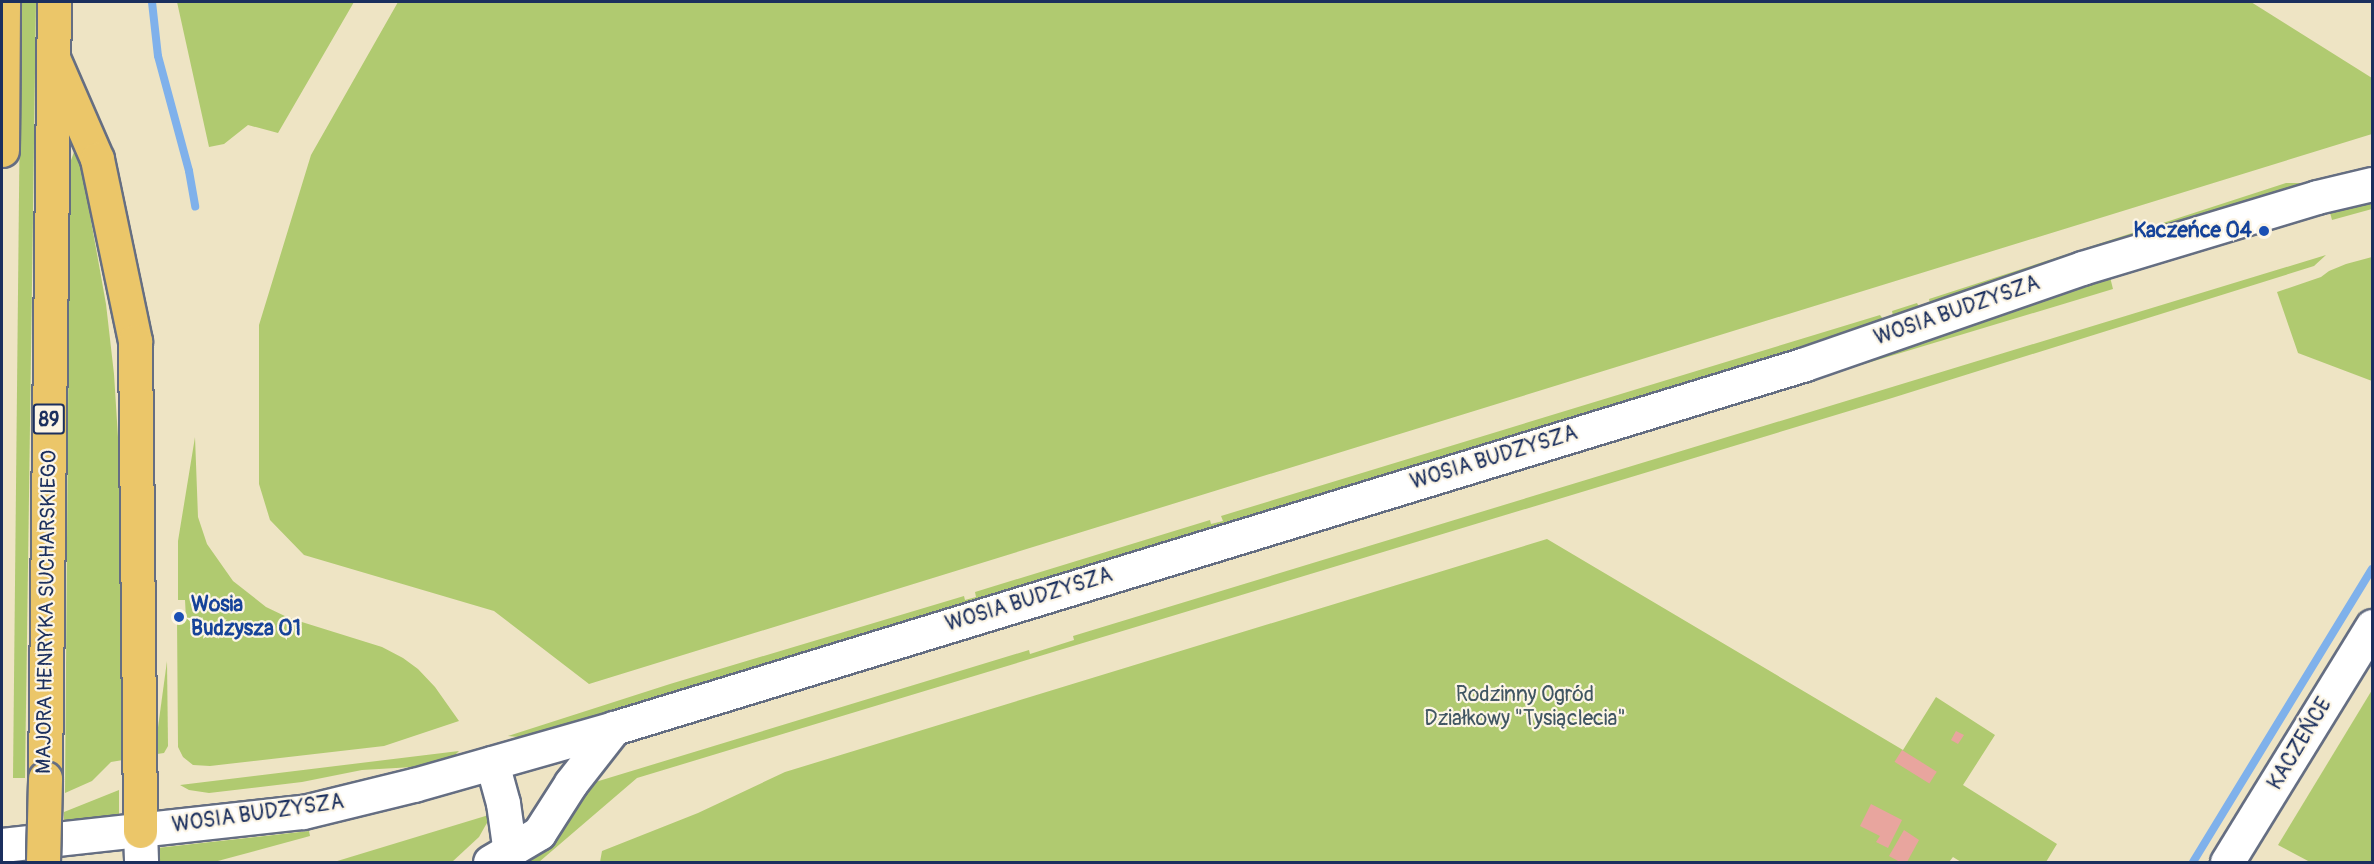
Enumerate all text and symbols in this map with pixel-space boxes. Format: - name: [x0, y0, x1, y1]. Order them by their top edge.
- place label: Kaczeńce 04: [2133, 218, 2252, 244]
- marker: Kaczeńce 04: [2257, 224, 2271, 238]
- street label: WOSIA BUDZYSZA: [1871, 271, 2043, 351]
- road number: 89: [32, 402, 66, 436]
- street label: WOSIA BUDZYSZA: [1407, 421, 1581, 495]
- street label: MAJORA HENRYKA SUCHARSKIEGO: [32, 450, 62, 774]
- street label: WOSIA BUDZYSZA: [942, 563, 1116, 637]
- place label: Wosia Budzysza 01: [191, 592, 301, 642]
- marker: Wosia Budzysza 01: [172, 610, 186, 624]
- park label: Rodzinny Ogród Działkowy "Tysiąclecia": [1424, 682, 1626, 732]
- street label: KACZEŃCE: [2263, 693, 2337, 795]
- street label: WOSIA BUDZYSZA: [170, 789, 346, 839]

